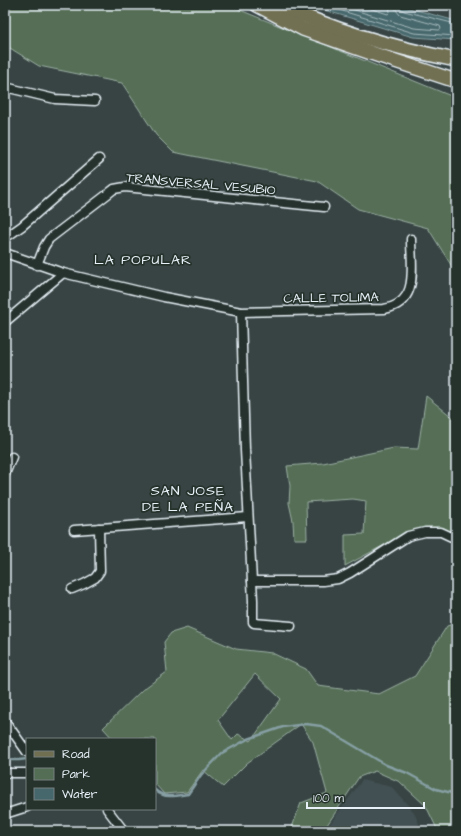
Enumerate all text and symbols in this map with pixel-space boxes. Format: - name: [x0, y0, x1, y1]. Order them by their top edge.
- street label: TRANSVERSAL VESUBIO: [126, 169, 277, 200]
- district label: LA POPULAR: [94, 250, 192, 270]
- street label: CALLE TOLIMA: [283, 288, 379, 308]
- district label: SAN JOSE DE LA PEÑA: [142, 481, 234, 517]
- legend: [26, 738, 156, 810]
- text: Road: [62, 746, 90, 763]
- text: Park: [62, 766, 90, 783]
- scale bar: [307, 784, 424, 810]
- text: Water: [62, 786, 98, 803]
- text: 100 m: [313, 790, 344, 807]

